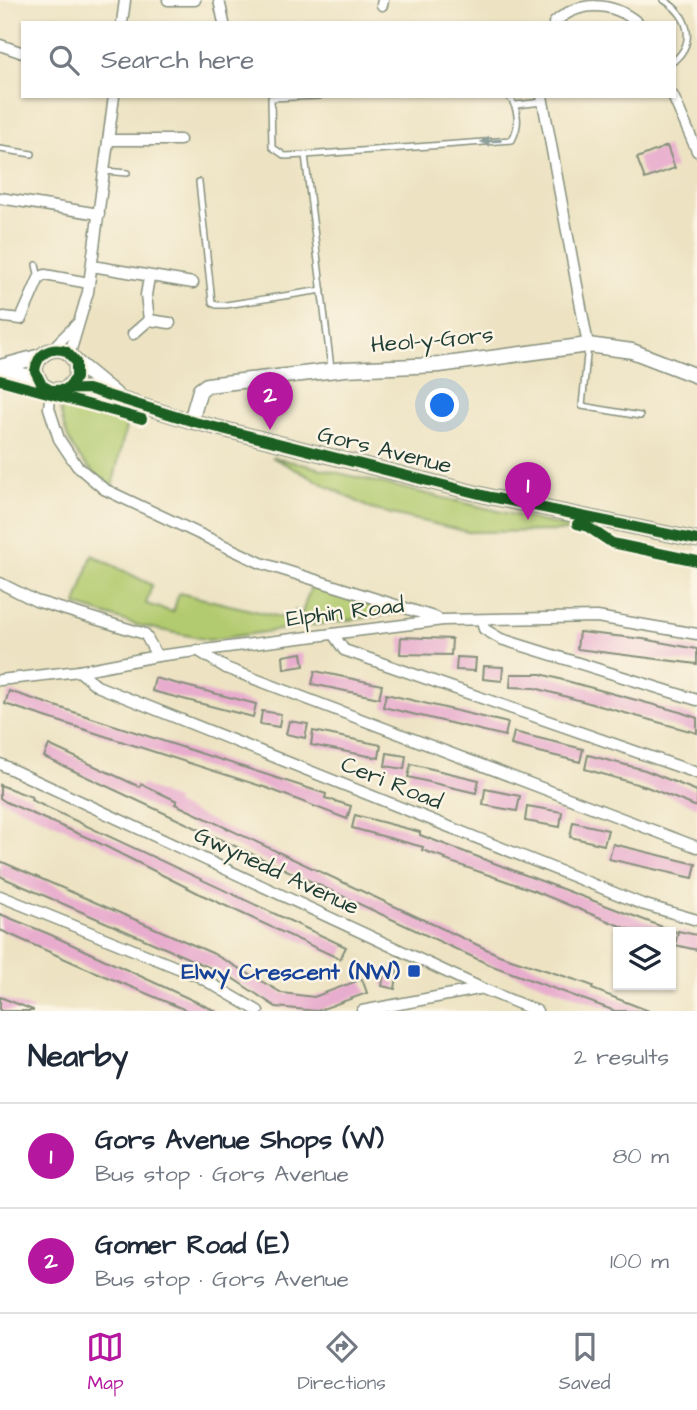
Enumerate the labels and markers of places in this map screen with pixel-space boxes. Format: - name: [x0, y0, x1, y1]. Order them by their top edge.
- pin: 2: [247, 372, 293, 430]
- pin: 1: [505, 462, 551, 520]
- place label: Elwy Crescent (NW): [181, 956, 400, 990]
- marker: Elwy Crescent (NW): [406, 963, 422, 979]

